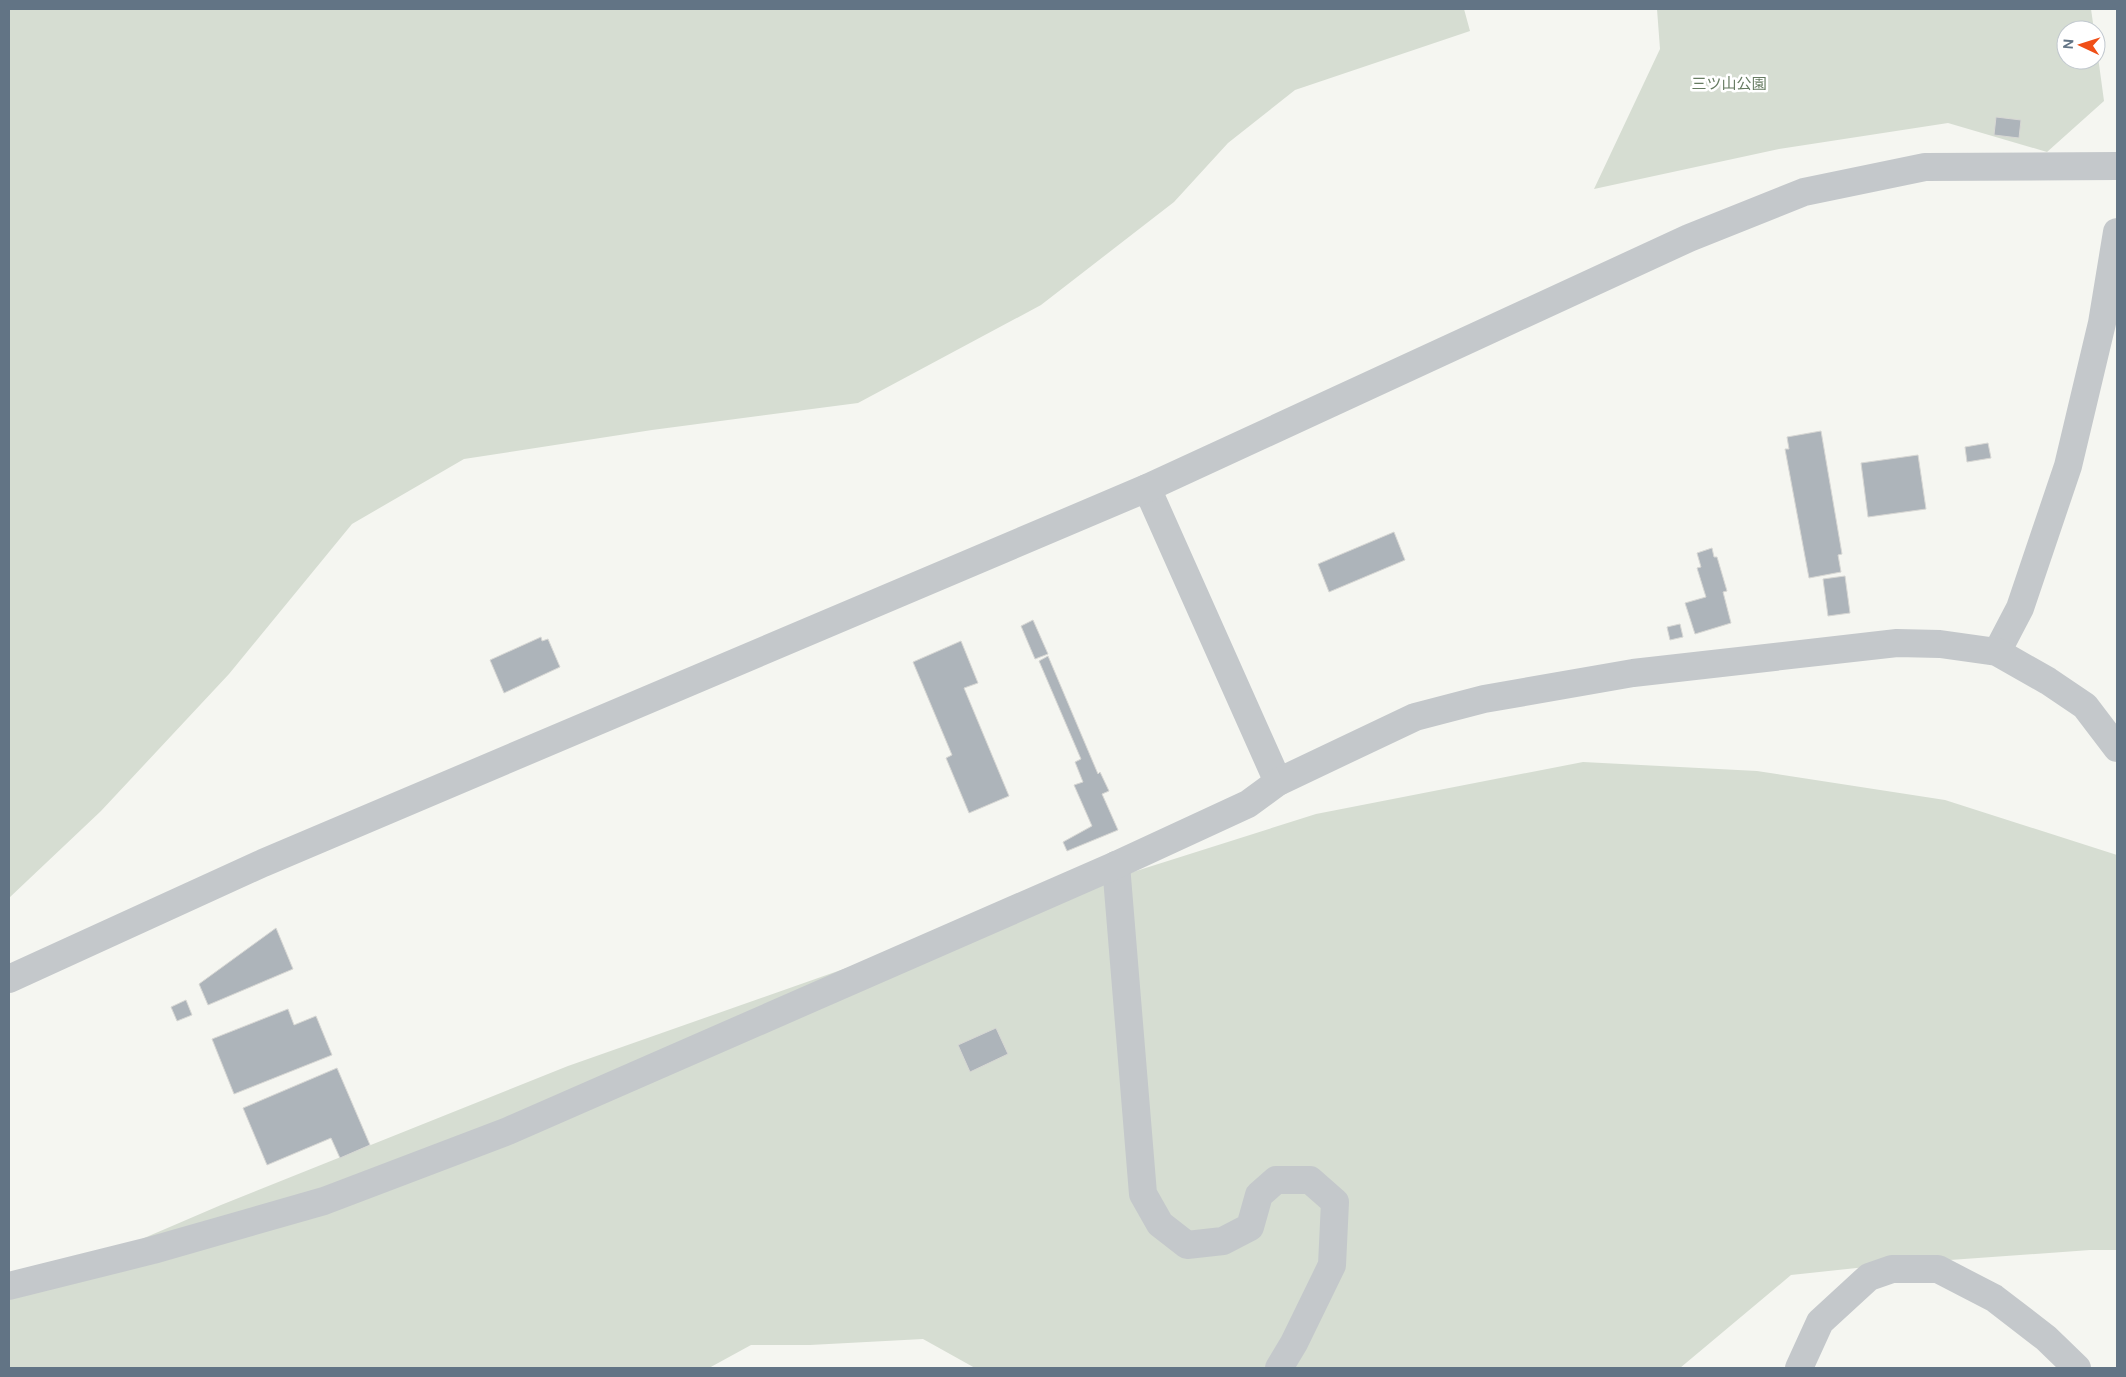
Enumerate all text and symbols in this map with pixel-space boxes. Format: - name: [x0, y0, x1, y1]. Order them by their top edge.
- north arrow: [2056, 20, 2106, 70]
- text: N: [2059, 38, 2077, 50]
- park label: 三ツ山公園: [1691, 74, 1767, 94]

